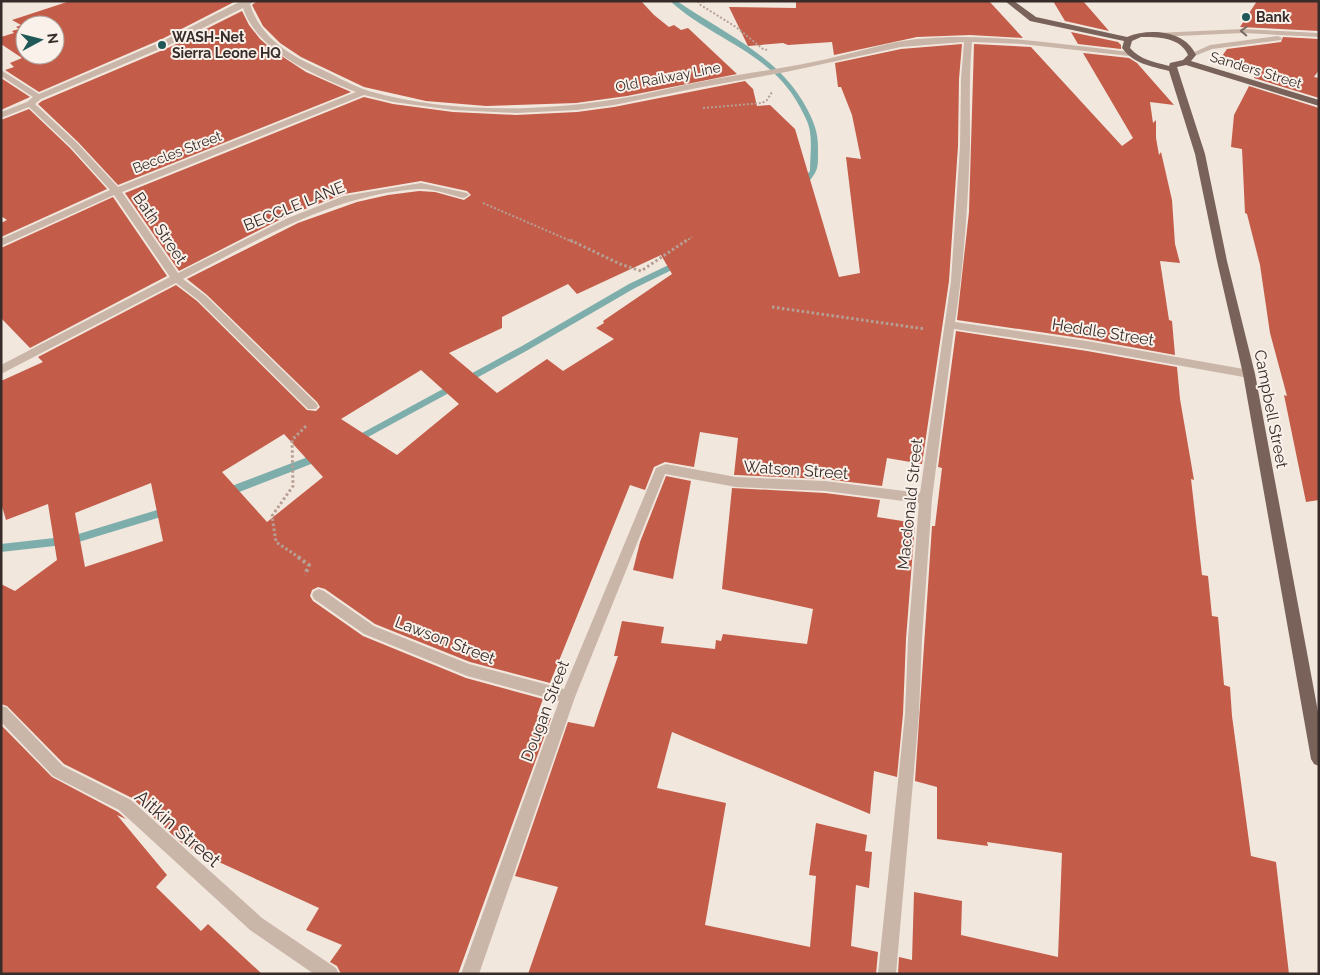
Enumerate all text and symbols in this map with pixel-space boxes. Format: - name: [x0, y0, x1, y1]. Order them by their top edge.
- place label: Bank: [1256, 9, 1290, 25]
- marker: Bank: [1240, 11, 1252, 23]
- north arrow: [15, 15, 65, 65]
- one-way arrow: [1240, 26, 1248, 36]
- place label: WASH-Net Sierra Leone HQ: [172, 29, 281, 61]
- text: N: [44, 32, 61, 45]
- marker: WASH-Net Sierra Leone HQ: [156, 39, 168, 51]
- street label: Sanders Street: [1208, 48, 1304, 92]
- street label: Old Railway Line: [614, 59, 722, 95]
- street label: Beccles Street: [130, 128, 224, 176]
- street label: BECCLE LANE: [241, 177, 348, 235]
- street label: Bath Street: [129, 189, 191, 268]
- street label: Heddle Street: [1051, 315, 1156, 350]
- street label: Campbell Street: [1250, 348, 1292, 470]
- street label: Macdonald Street: [894, 437, 926, 570]
- street label: Watson Street: [743, 457, 850, 483]
- street label: Lawson Street: [392, 612, 498, 668]
- street label: Dougan Street: [517, 657, 573, 764]
- street label: Aitkin Street: [131, 785, 226, 872]

